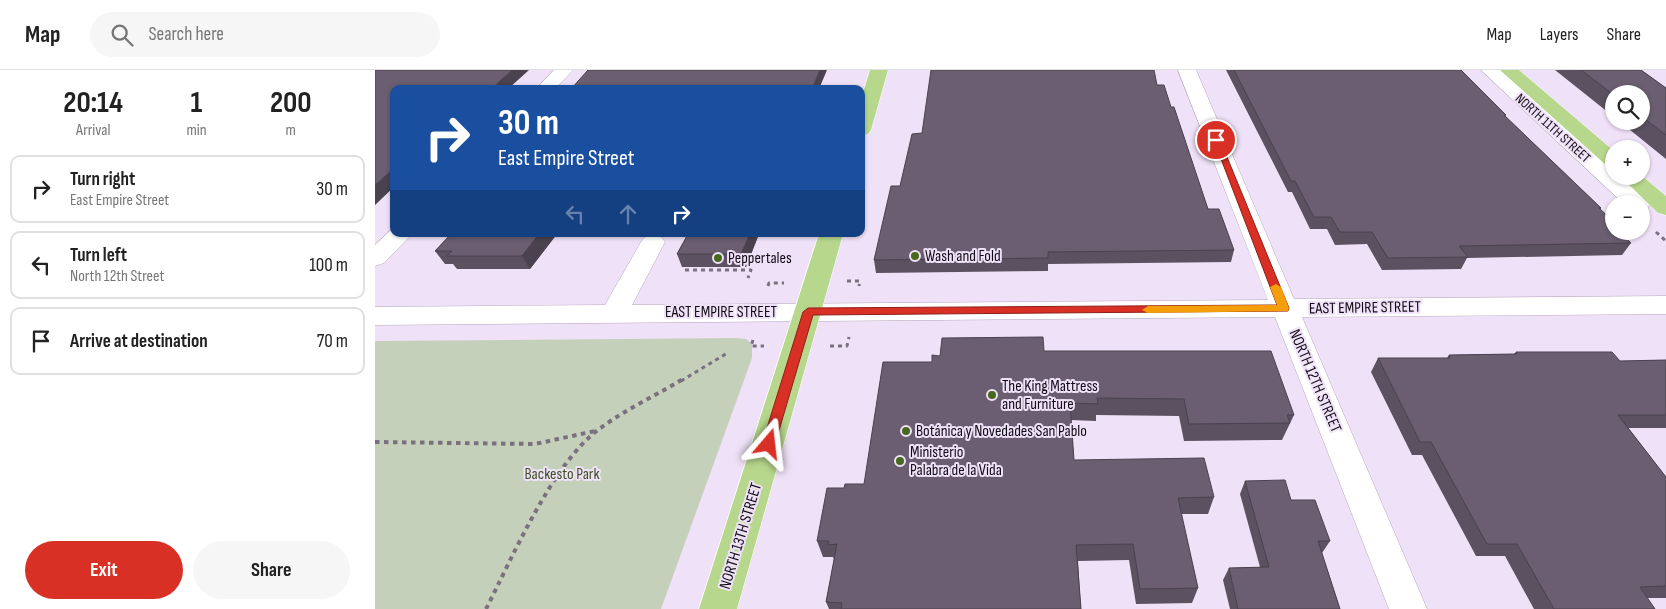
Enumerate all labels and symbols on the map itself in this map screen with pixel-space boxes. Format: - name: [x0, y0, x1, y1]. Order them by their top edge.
- street label: NORTH 11TH STREET: [1512, 90, 1594, 166]
- pin: [1195, 119, 1237, 161]
- place label: Wash and Fold: [925, 247, 1001, 266]
- place label: Peppertales: [728, 249, 792, 268]
- marker: Wash and Fold: [909, 250, 921, 262]
- marker: Peppertales: [712, 252, 724, 264]
- street label: EAST EMPIRE STREET: [1309, 298, 1422, 318]
- street label: EAST EMPIRE STREET: [665, 303, 777, 322]
- street label: NORTH 12TH STREET: [1285, 327, 1345, 436]
- place label: The King Mattress and Furniture: [1002, 377, 1098, 414]
- marker: The King Mattress and Furniture: [986, 389, 998, 401]
- position arrow: [742, 417, 794, 469]
- place label: Botánica y Novedades San Pablo: [916, 422, 1087, 441]
- marker: Botánica y Novedades San Pablo: [900, 425, 912, 437]
- place label: Ministerio Palabra de la Vida: [910, 443, 1002, 480]
- marker: Ministerio Palabra de la Vida: [894, 455, 906, 467]
- park label: Backesto Park: [524, 465, 600, 484]
- street label: NORTH 13TH STREET: [716, 480, 766, 591]

